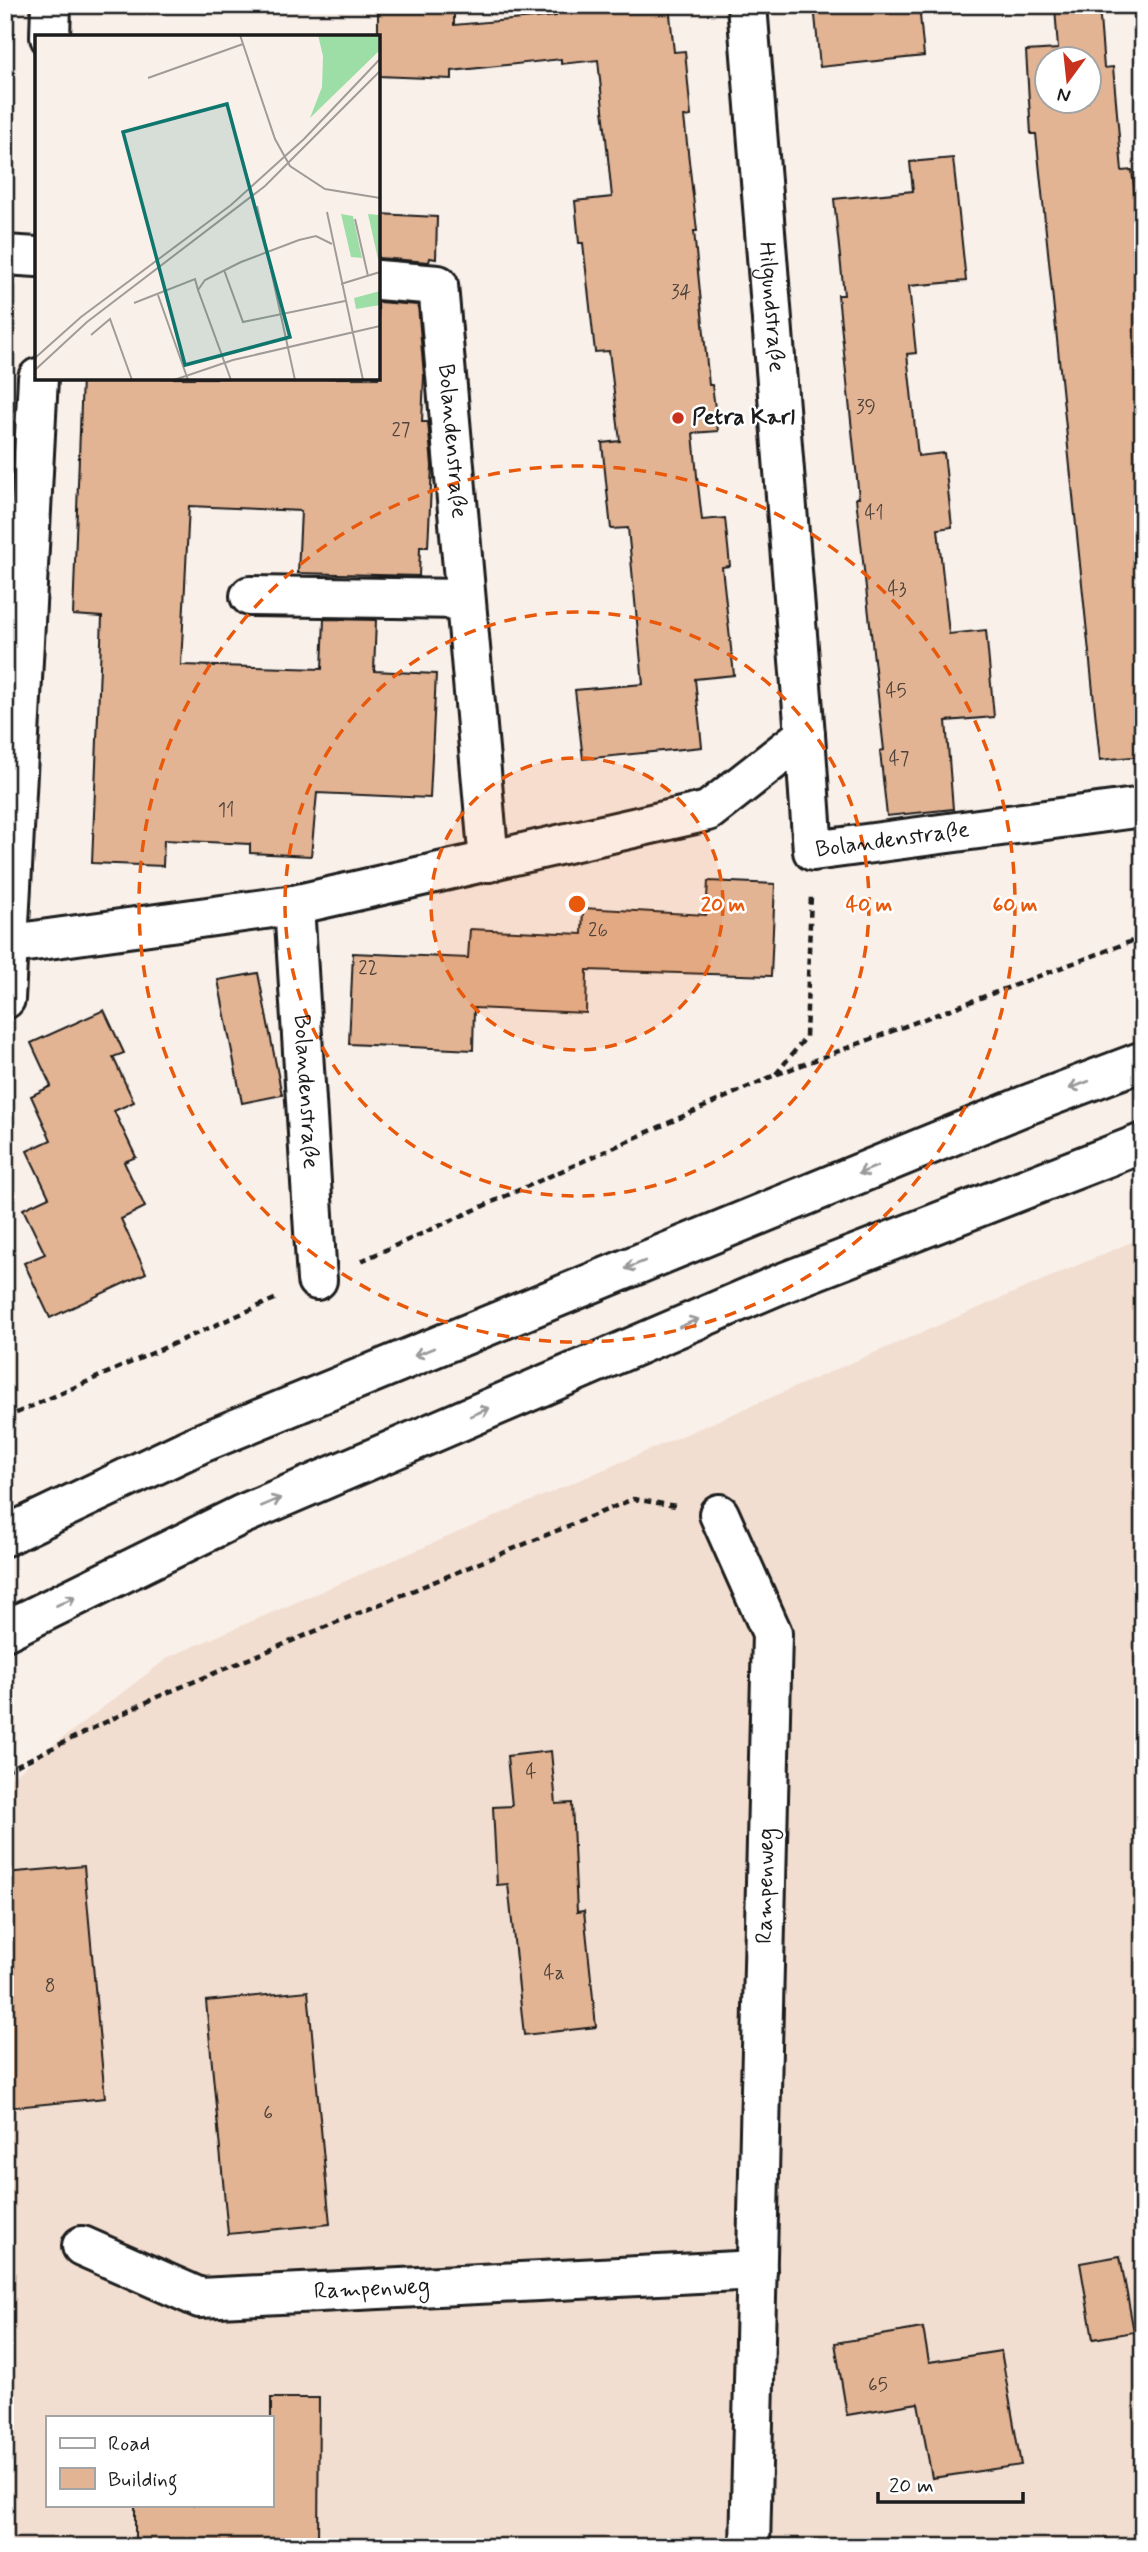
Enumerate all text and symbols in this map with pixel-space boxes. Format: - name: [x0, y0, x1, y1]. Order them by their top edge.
- inset map: [35, 35, 380, 380]
- north arrow: [1032, 46, 1102, 116]
- text: N: [1055, 81, 1073, 109]
- street label: Hilgundstraße: [751, 241, 791, 373]
- house number: 34: [671, 280, 691, 305]
- street label: Bolandenstraße: [430, 363, 474, 520]
- house number: 39: [856, 395, 876, 420]
- place label: Petra Karl: [692, 403, 795, 433]
- marker: Petra Karl: [670, 410, 686, 426]
- house number: 27: [392, 418, 410, 443]
- house number: 41: [864, 501, 884, 526]
- house number: 43: [887, 577, 907, 602]
- house number: 45: [885, 679, 907, 704]
- house number: 47: [889, 747, 909, 772]
- house number: 11: [218, 798, 234, 823]
- street label: Bolandenstraße: [814, 815, 971, 866]
- text: 20 m: [701, 891, 746, 919]
- text: 40 m: [846, 891, 893, 919]
- text: 60 m: [992, 891, 1038, 919]
- centre of rings: [565, 892, 589, 916]
- house number: 26: [588, 918, 608, 943]
- house number: 22: [358, 956, 378, 981]
- street label: Bolandenstraße: [286, 1013, 325, 1170]
- one-way arrow: [1068, 1080, 1090, 1092]
- one-way arrow: [857, 1164, 879, 1177]
- one-way arrow: [624, 1260, 646, 1273]
- one-way arrow: [678, 1315, 699, 1328]
- one-way arrow: [414, 1346, 436, 1359]
- one-way arrow: [469, 1405, 490, 1418]
- one-way arrow: [260, 1495, 281, 1508]
- one-way arrow: [55, 1594, 76, 1608]
- house number: 4: [525, 1760, 537, 1785]
- street label: Rampenweg: [750, 1828, 784, 1944]
- house number: 4a: [544, 1961, 564, 1986]
- house number: 8: [45, 1974, 55, 1999]
- house number: 6: [263, 2101, 273, 2126]
- street label: Rampenweg: [313, 2271, 431, 2307]
- house number: 65: [868, 2373, 888, 2398]
- legend: [46, 2416, 273, 2506]
- text: Road: [108, 2430, 150, 2458]
- scale bar: [878, 2461, 1024, 2505]
- text: Building: [108, 2466, 178, 2496]
- text: 20 m: [889, 2472, 934, 2500]

